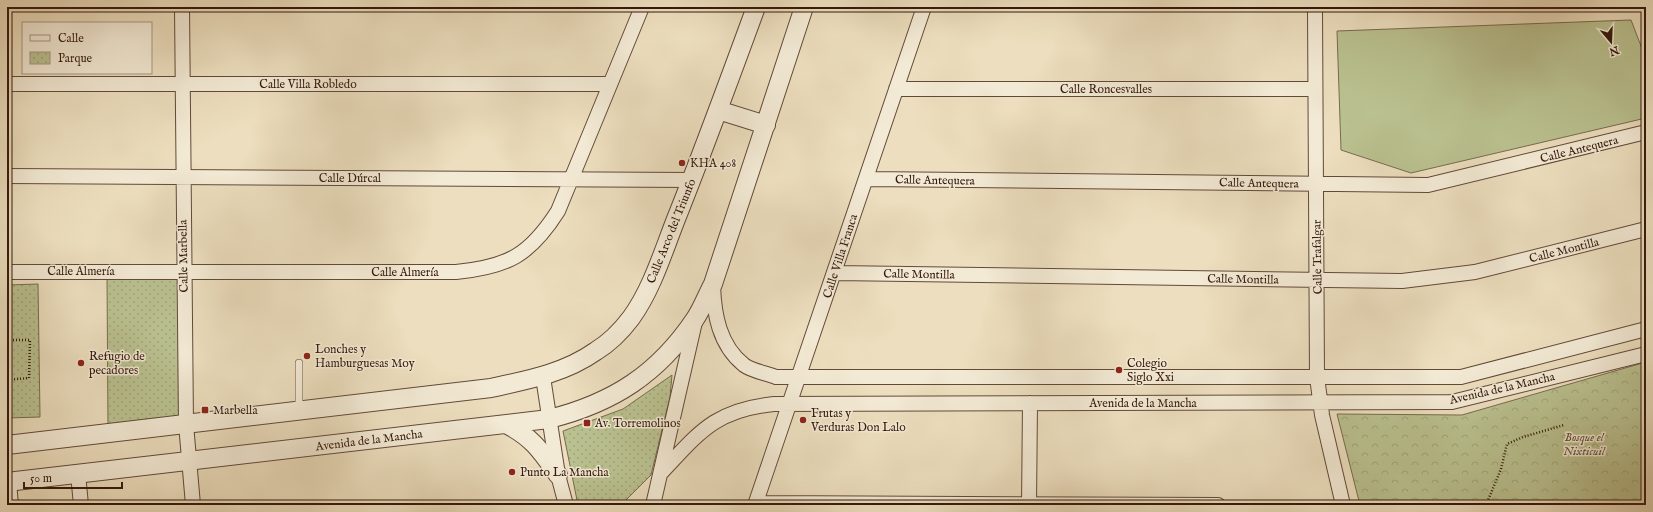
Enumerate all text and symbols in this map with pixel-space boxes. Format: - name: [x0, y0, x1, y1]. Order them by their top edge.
- legend: [22, 22, 152, 74]
- north arrow: [1591, 22, 1631, 62]
- text: Calle: [58, 31, 84, 46]
- text: N: [1607, 42, 1622, 59]
- text: Parque: [58, 51, 93, 67]
- street label: Calle Villa Robledo: [259, 77, 357, 92]
- street label: Calle Roncesvalles: [1060, 82, 1152, 97]
- street label: Calle Antequera: [1539, 132, 1621, 167]
- place label: KHA 408: [690, 156, 736, 171]
- marker: KHA 408: [677, 158, 687, 168]
- street label: Calle Dúrcal: [319, 171, 382, 186]
- street label: Calle Antequera: [895, 172, 976, 190]
- street label: Calle Antequera: [1219, 175, 1300, 193]
- street label: Calle Arco del Triunfo: [644, 176, 700, 286]
- street label: Calle Villa Franca: [820, 211, 861, 300]
- street label: Calle Marbella: [175, 219, 192, 293]
- street label: Calle Trafalgar: [1309, 219, 1326, 294]
- street label: Calle Montilla: [1528, 234, 1601, 266]
- street label: Calle Almería: [47, 264, 115, 279]
- street label: Calle Almería: [371, 265, 439, 280]
- street label: Calle Montilla: [883, 266, 956, 283]
- street label: Calle Montilla: [1207, 271, 1280, 288]
- place label: Lonches y Hamburguesas Moy: [315, 342, 415, 371]
- place label: Refugio de pecadores: [89, 349, 145, 379]
- marker: Lonches y Hamburguesas Moy: [302, 351, 312, 361]
- place label: Colegio Siglo Xxi: [1127, 356, 1174, 385]
- marker: Refugio de pecadores: [76, 358, 86, 368]
- marker: Colegio Siglo Xxi: [1114, 365, 1124, 375]
- street label: Avenida de la Mancha: [1447, 369, 1557, 408]
- street label: Avenida de la Mancha: [1088, 396, 1198, 411]
- place label: Marbella: [213, 403, 258, 418]
- marker: Marbella: [200, 405, 210, 415]
- place label: Frutas y Verduras Don Lalo: [810, 406, 906, 435]
- marker: Frutas y Verduras Don Lalo: [798, 415, 808, 425]
- place label: Av. Torremolinos: [594, 416, 681, 431]
- marker: Av. Torremolinos: [582, 418, 592, 428]
- street label: Avenida de la Mancha: [314, 426, 424, 455]
- park label: Bosque el Nixticuil: [1563, 430, 1606, 459]
- scale bar: [24, 464, 122, 490]
- place label: Punto La Mancha: [520, 465, 609, 480]
- marker: Punto La Mancha: [507, 467, 517, 477]
- text: 50 m: [30, 471, 52, 486]

